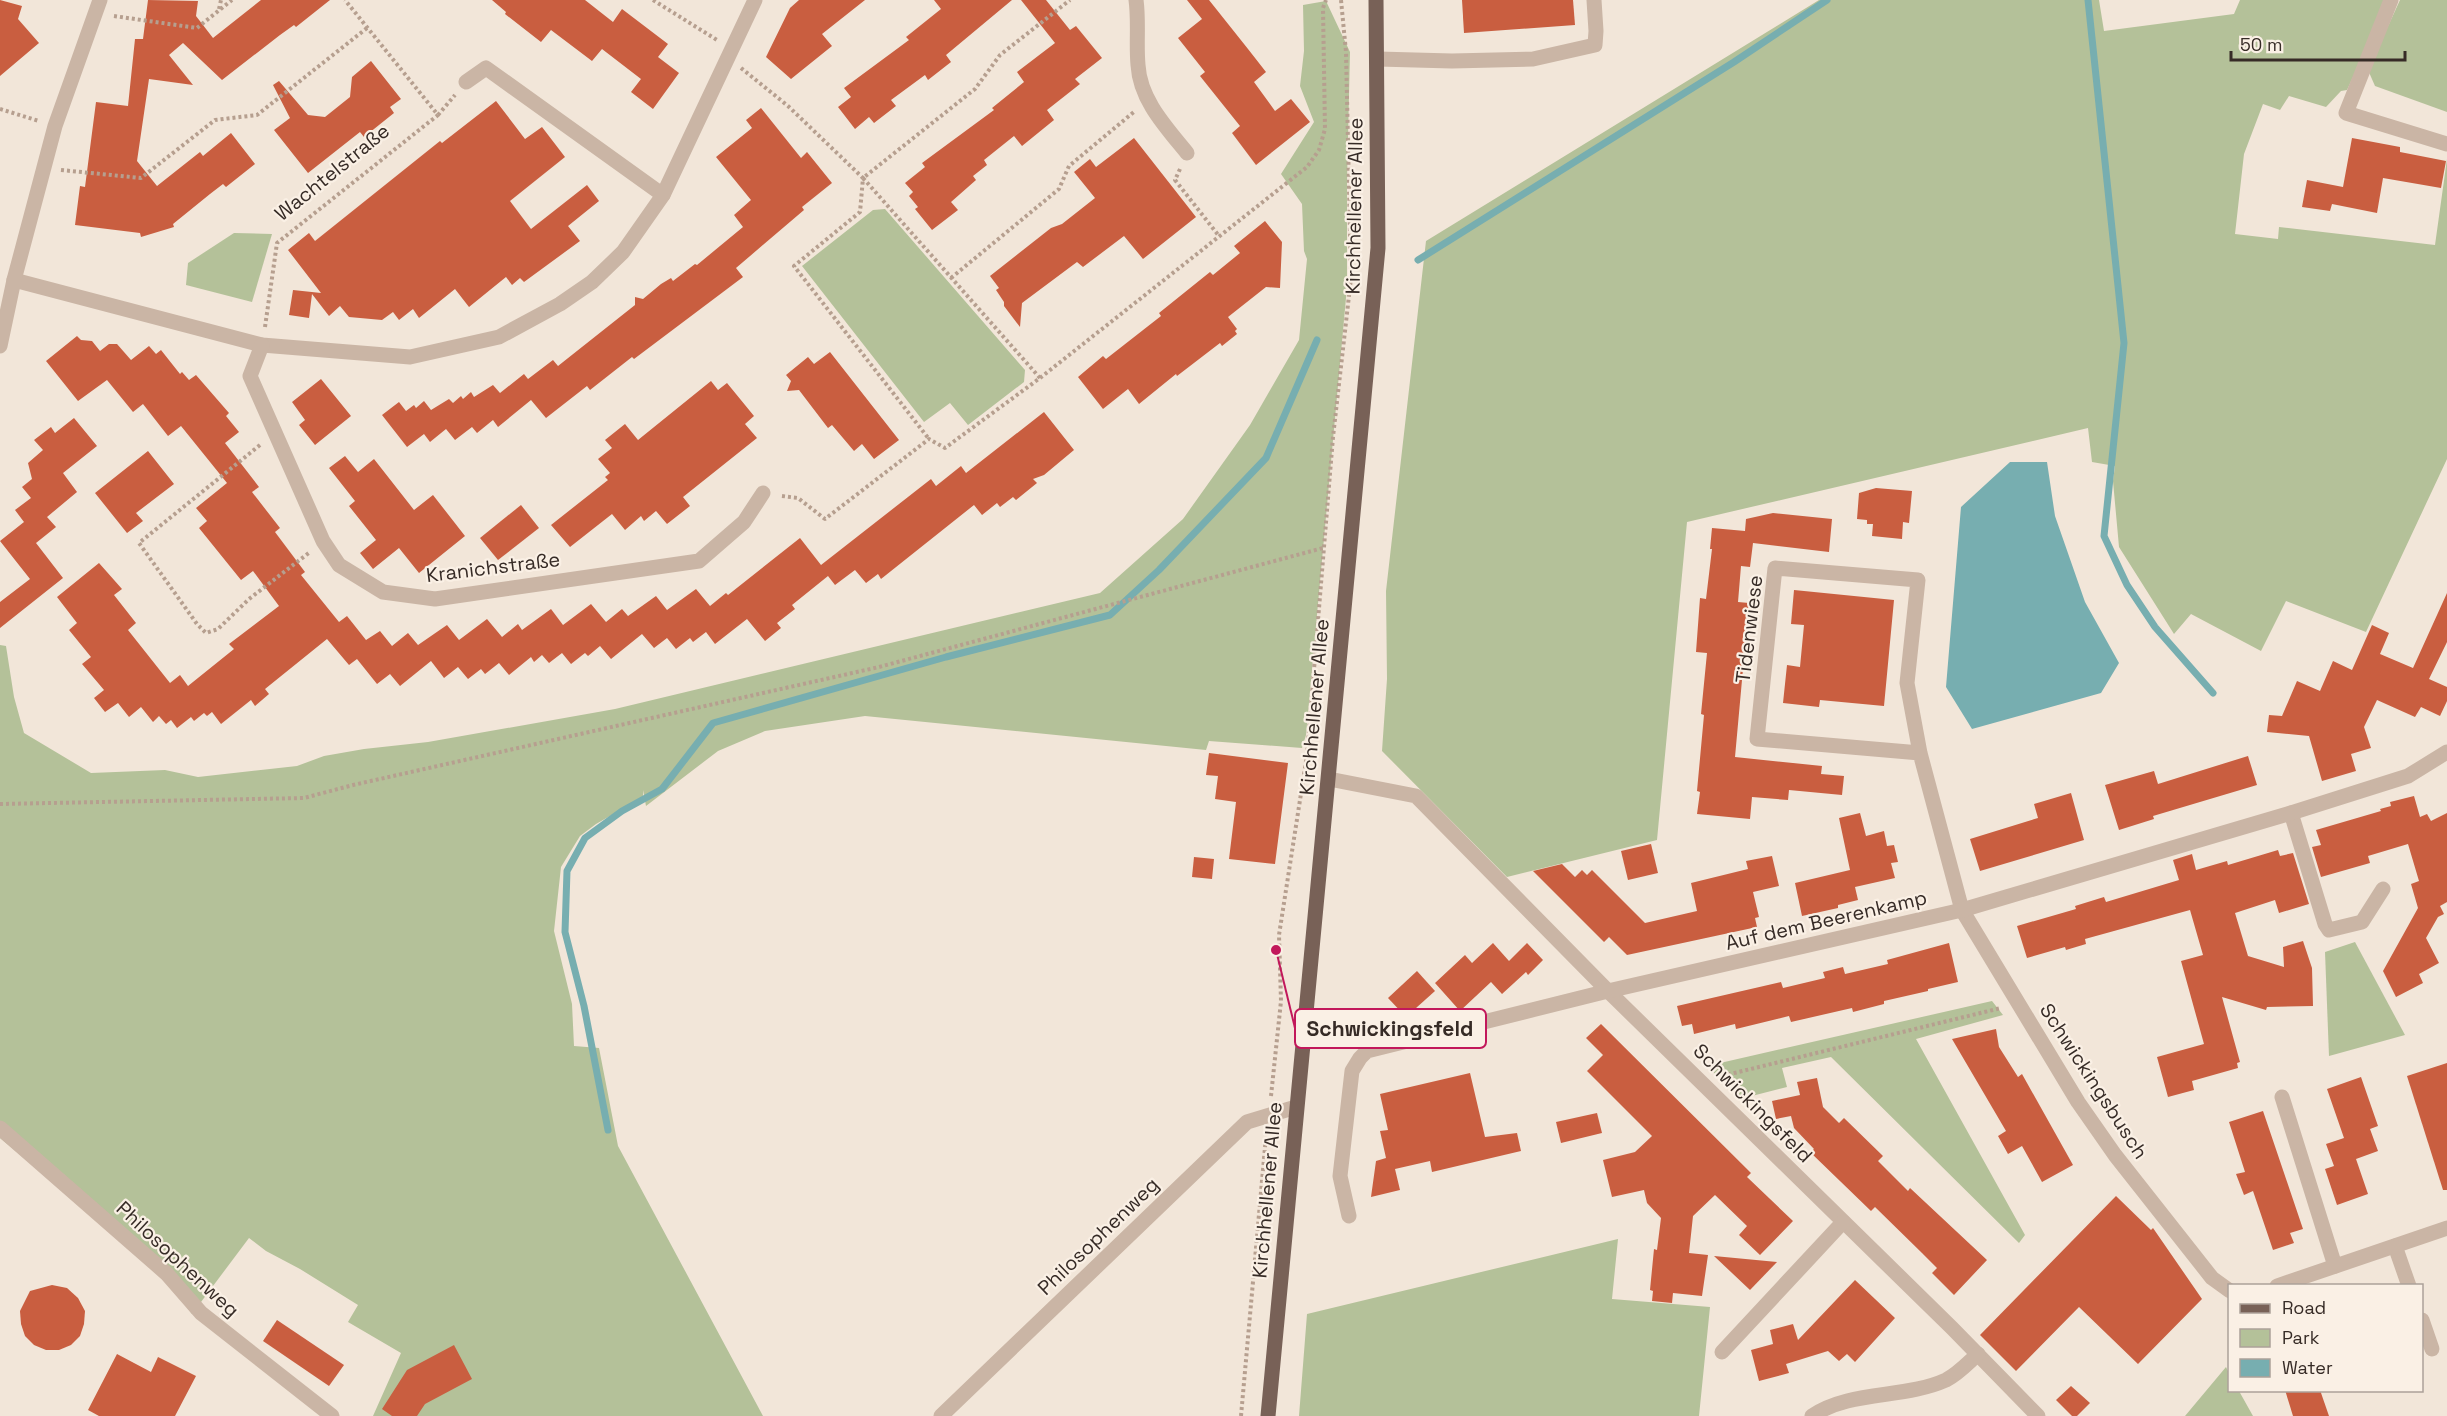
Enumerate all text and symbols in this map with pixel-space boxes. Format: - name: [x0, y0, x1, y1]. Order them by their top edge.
- scale bar: [2231, 24, 2405, 62]
- text: 50 m: [2240, 33, 2282, 56]
- street label: Kirchhellener Allee: [1339, 117, 1369, 295]
- street label: Wachtelstraße: [269, 118, 395, 226]
- street label: Kranichstraße: [424, 546, 562, 588]
- street label: Tidenwiese: [1729, 574, 1769, 684]
- street label: Kirchhellener Allee: [1293, 618, 1335, 796]
- street label: Auf dem Beerenkamp: [1723, 884, 1929, 956]
- street label: Schwickingsbusch: [2034, 998, 2154, 1164]
- callout: Schwickingsfeld: [1295, 1009, 1486, 1048]
- text: Schwickingsfeld: [1307, 1015, 1473, 1042]
- street label: Schwickingsfeld: [1688, 1038, 1818, 1168]
- street label: Kirchhellener Allee: [1246, 1101, 1288, 1279]
- street label: Philosophenweg: [1032, 1171, 1164, 1301]
- street label: Philosophenweg: [111, 1195, 245, 1323]
- legend: [2228, 1284, 2423, 1392]
- text: Road: [2282, 1296, 2326, 1319]
- text: Park: [2282, 1326, 2320, 1349]
- text: Water: [2282, 1356, 2333, 1379]

